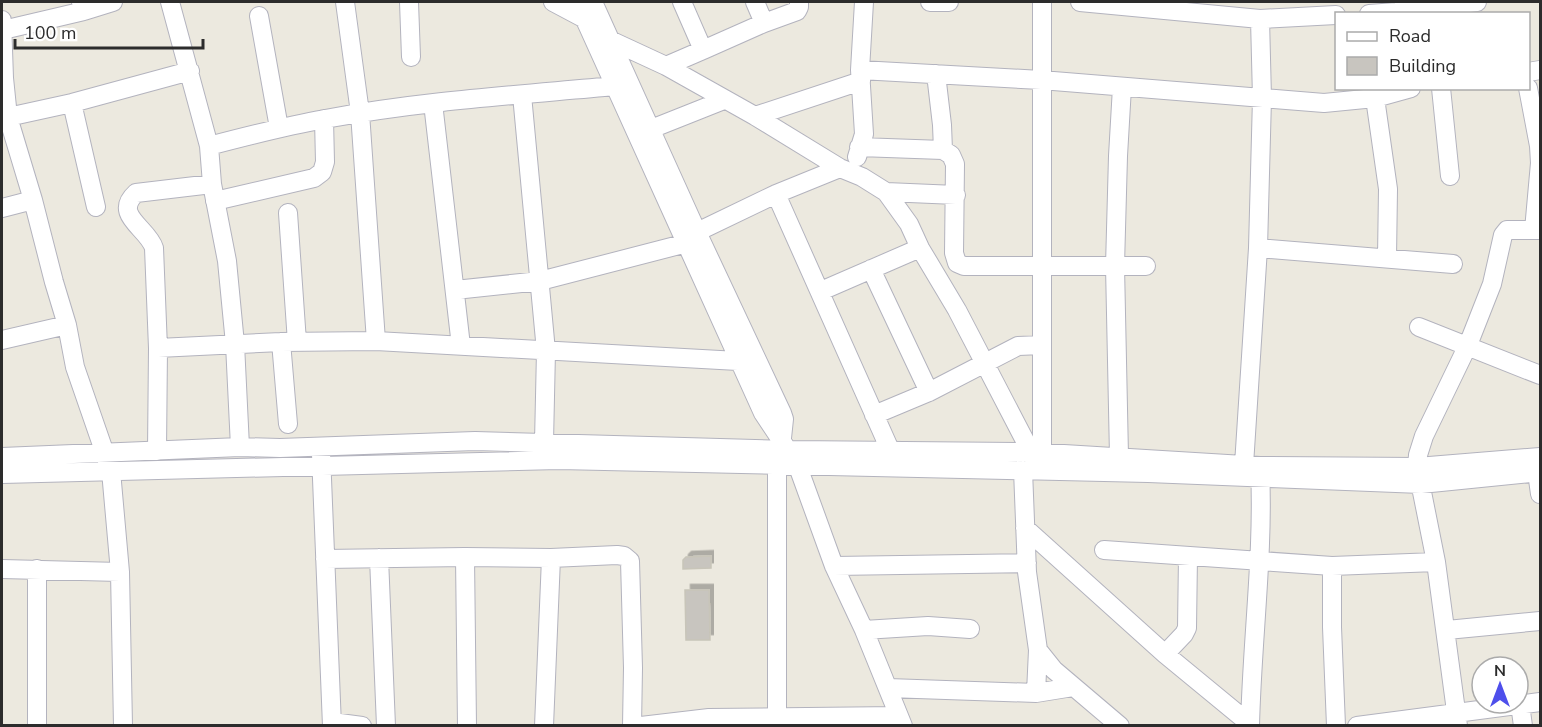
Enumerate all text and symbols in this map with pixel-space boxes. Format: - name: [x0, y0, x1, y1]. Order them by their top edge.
- scale bar: [15, 12, 202, 50]
- legend: [1335, 12, 1530, 90]
- text: 100 m: [24, 21, 76, 45]
- text: Road: [1389, 24, 1431, 48]
- text: Building: [1389, 54, 1456, 78]
- north arrow: [1470, 655, 1530, 715]
- text: N: [1494, 660, 1506, 682]

